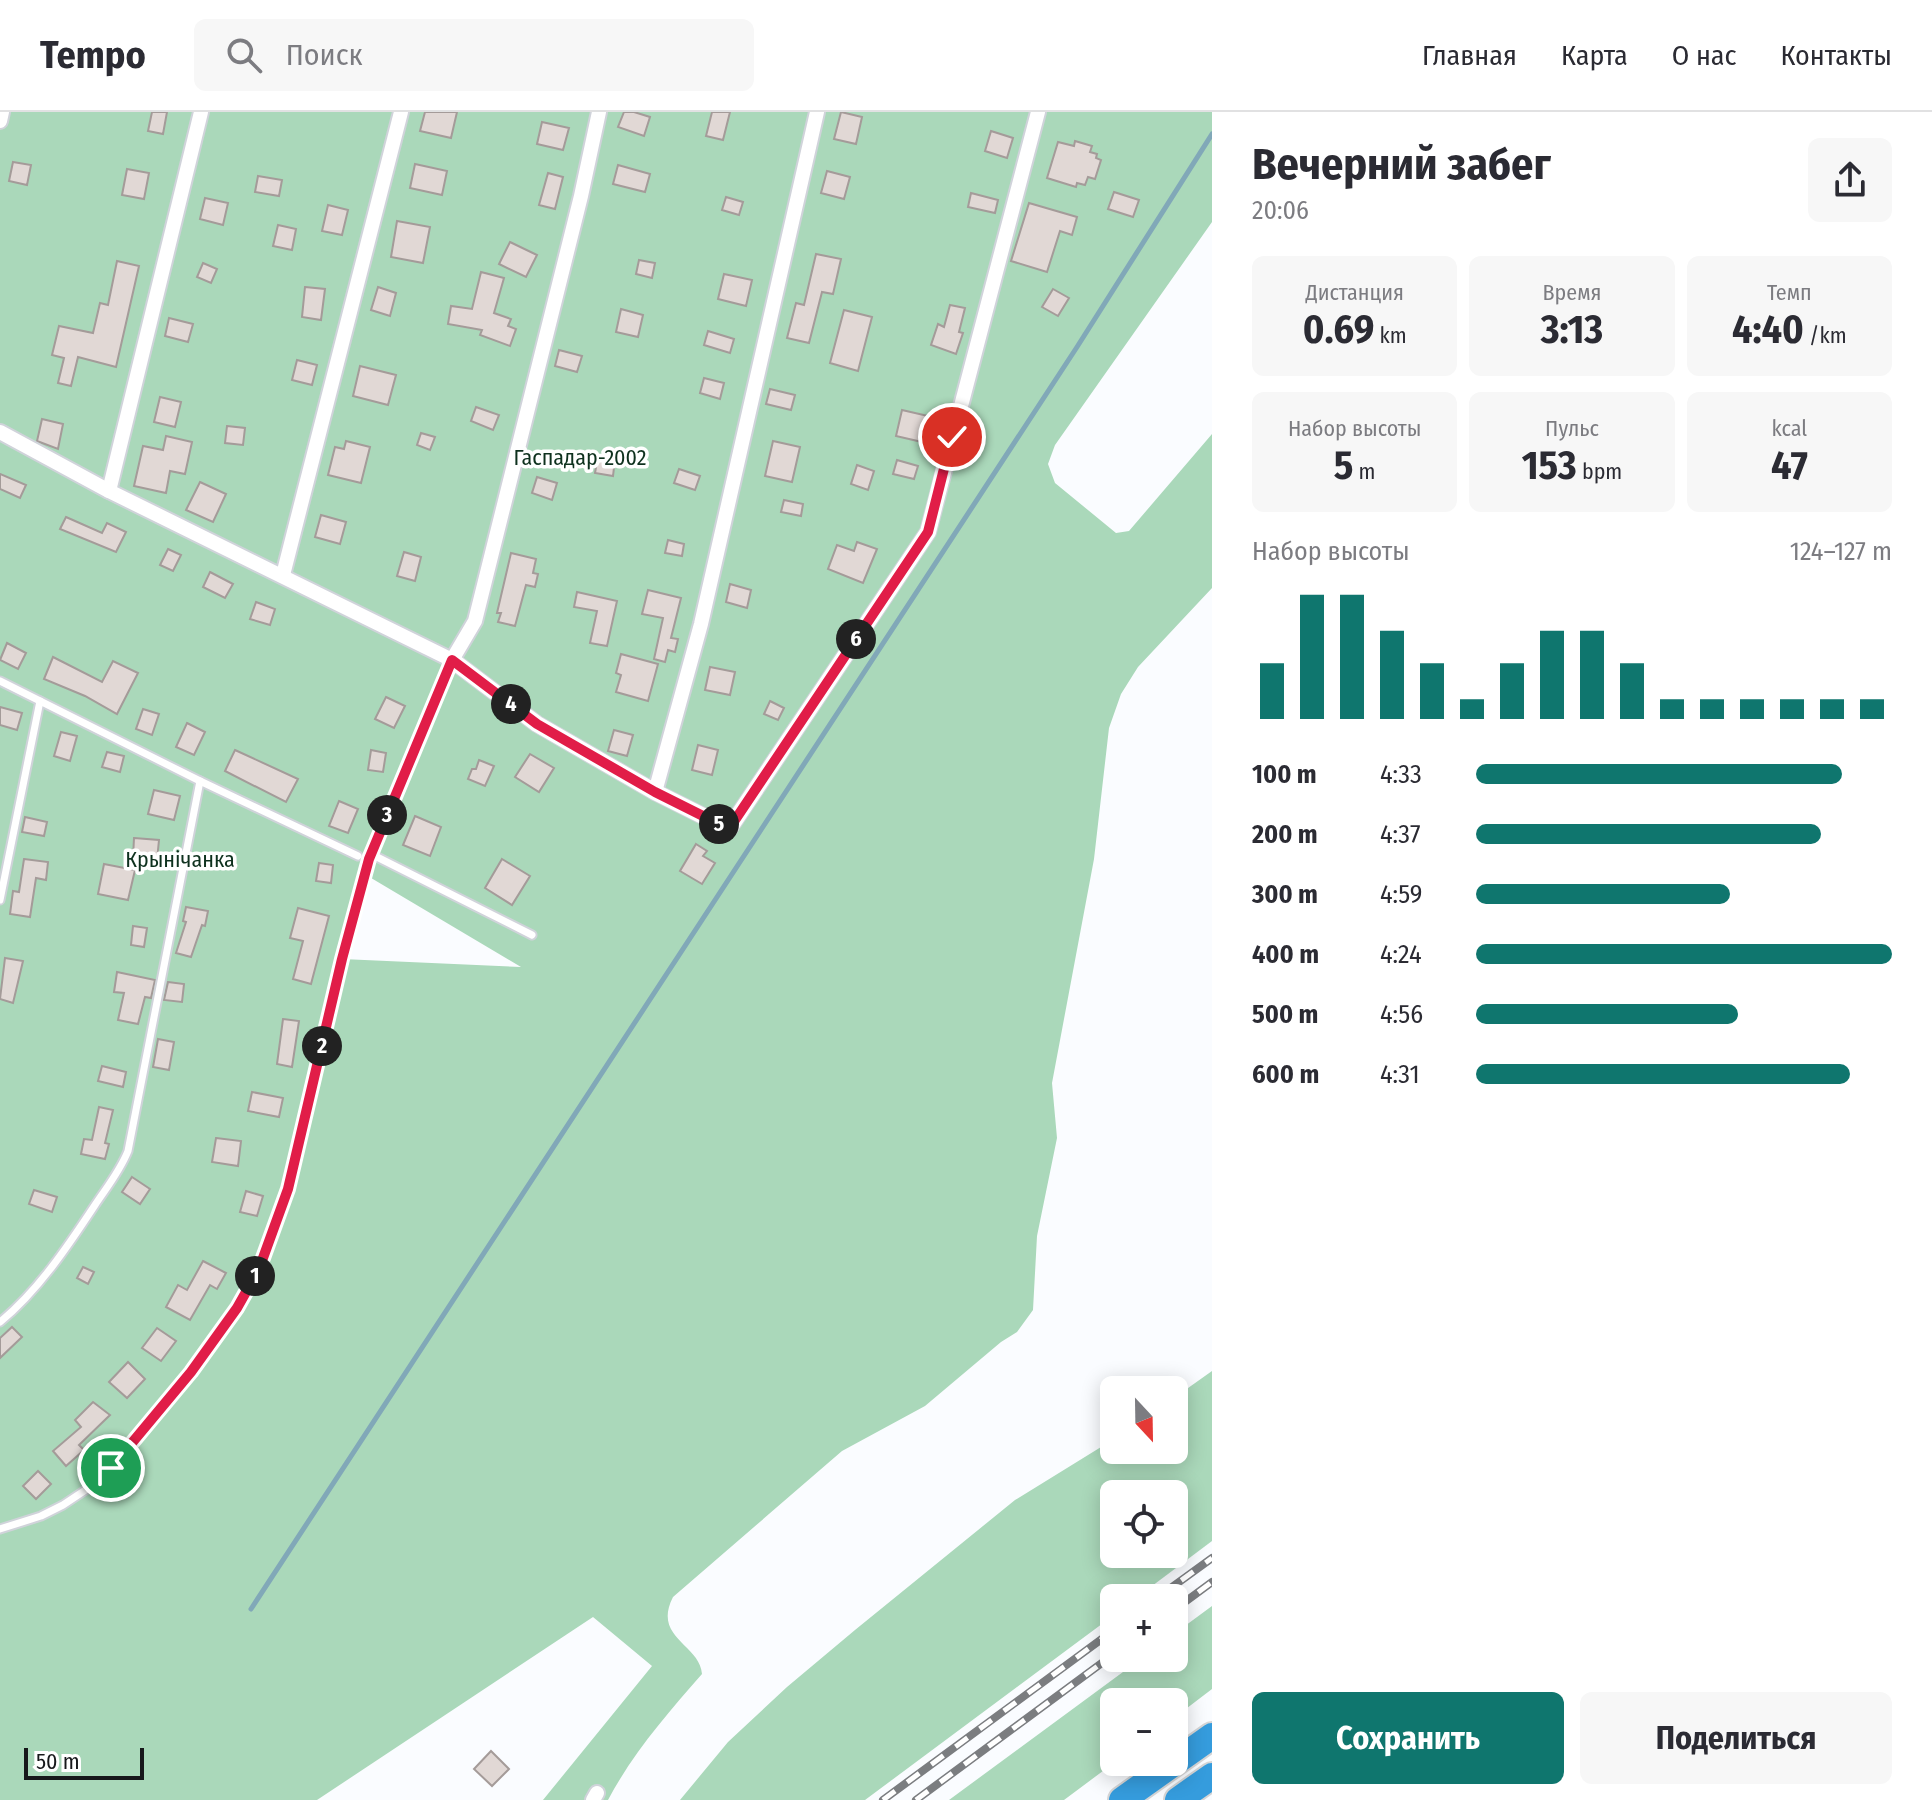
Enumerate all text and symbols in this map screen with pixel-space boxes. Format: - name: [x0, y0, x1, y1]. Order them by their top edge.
- search box: [194, 19, 754, 91]
- text: Tempo: [40, 32, 146, 78]
- icon: search: [222, 33, 266, 77]
- text: Поиск: [286, 37, 363, 73]
- text: Главная: [1422, 39, 1517, 72]
- text: Карта: [1561, 39, 1628, 72]
- text: О нас: [1672, 39, 1737, 72]
- text: Контакты: [1781, 39, 1892, 72]
- text: Вечерний забег: [1252, 138, 1551, 191]
- button: share: [1808, 138, 1892, 222]
- text: 20:06: [1252, 195, 1309, 226]
- text: Дистанция: [1305, 279, 1404, 306]
- text: Время: [1543, 279, 1601, 306]
- text: Темп: [1767, 279, 1812, 306]
- text: 0.69: [1303, 306, 1374, 354]
- text: 3:13: [1541, 306, 1603, 354]
- text: 4:40: [1732, 306, 1804, 354]
- text: km: [1374, 322, 1407, 349]
- text: /km: [1804, 322, 1847, 349]
- pin: [918, 403, 986, 471]
- icon: check: [930, 415, 974, 459]
- text: Набор высоты: [1288, 415, 1421, 442]
- text: Пульс: [1545, 415, 1599, 442]
- text: kcal: [1772, 415, 1807, 442]
- text: 5: [1334, 442, 1353, 490]
- text: 153: [1522, 442, 1577, 490]
- text: 47: [1771, 442, 1808, 490]
- park label: Гаспадар-2002: [514, 444, 646, 471]
- text: m: [1353, 458, 1376, 485]
- text: bpm: [1577, 458, 1622, 485]
- text: Набор высоты: [1252, 536, 1410, 567]
- text: 124–127 m: [1790, 536, 1892, 567]
- pin: 6: [836, 619, 876, 659]
- text: 6: [850, 625, 862, 652]
- pin: 4: [491, 684, 531, 724]
- text: 4: [505, 690, 517, 717]
- text: 100 m: [1252, 759, 1317, 790]
- text: 4:33: [1380, 759, 1422, 790]
- pin: 3: [367, 795, 407, 835]
- text: 3: [382, 801, 392, 828]
- pin: 5: [699, 804, 739, 844]
- text: 5: [714, 810, 724, 837]
- text: 200 m: [1252, 819, 1318, 850]
- text: 4:37: [1380, 819, 1420, 850]
- park label: Крынічанка: [125, 846, 235, 873]
- text: 300 m: [1252, 879, 1318, 910]
- text: 4:59: [1380, 879, 1422, 910]
- text: 400 m: [1252, 939, 1319, 970]
- text: 4:24: [1380, 939, 1422, 970]
- text: 500 m: [1252, 999, 1318, 1030]
- text: 4:56: [1380, 999, 1423, 1030]
- pin: 2: [302, 1026, 342, 1066]
- text: 2: [317, 1032, 327, 1059]
- text: 600 m: [1252, 1059, 1319, 1090]
- text: 4:31: [1380, 1059, 1420, 1090]
- pin: 1: [235, 1256, 275, 1296]
- text: 1: [250, 1262, 260, 1289]
- north arrow: [1100, 1376, 1188, 1464]
- map controls: [1100, 1376, 1188, 1776]
- pin: [77, 1434, 145, 1502]
- icon: arrive: [89, 1446, 133, 1490]
- button: locate: [1100, 1480, 1188, 1568]
- button: +: [1100, 1584, 1188, 1672]
- button: −: [1100, 1688, 1188, 1776]
- button: Сохранить: [1252, 1692, 1564, 1784]
- button: Поделиться: [1580, 1692, 1892, 1784]
- scale bar: [24, 1744, 144, 1780]
- text: 50 m: [36, 1748, 80, 1775]

